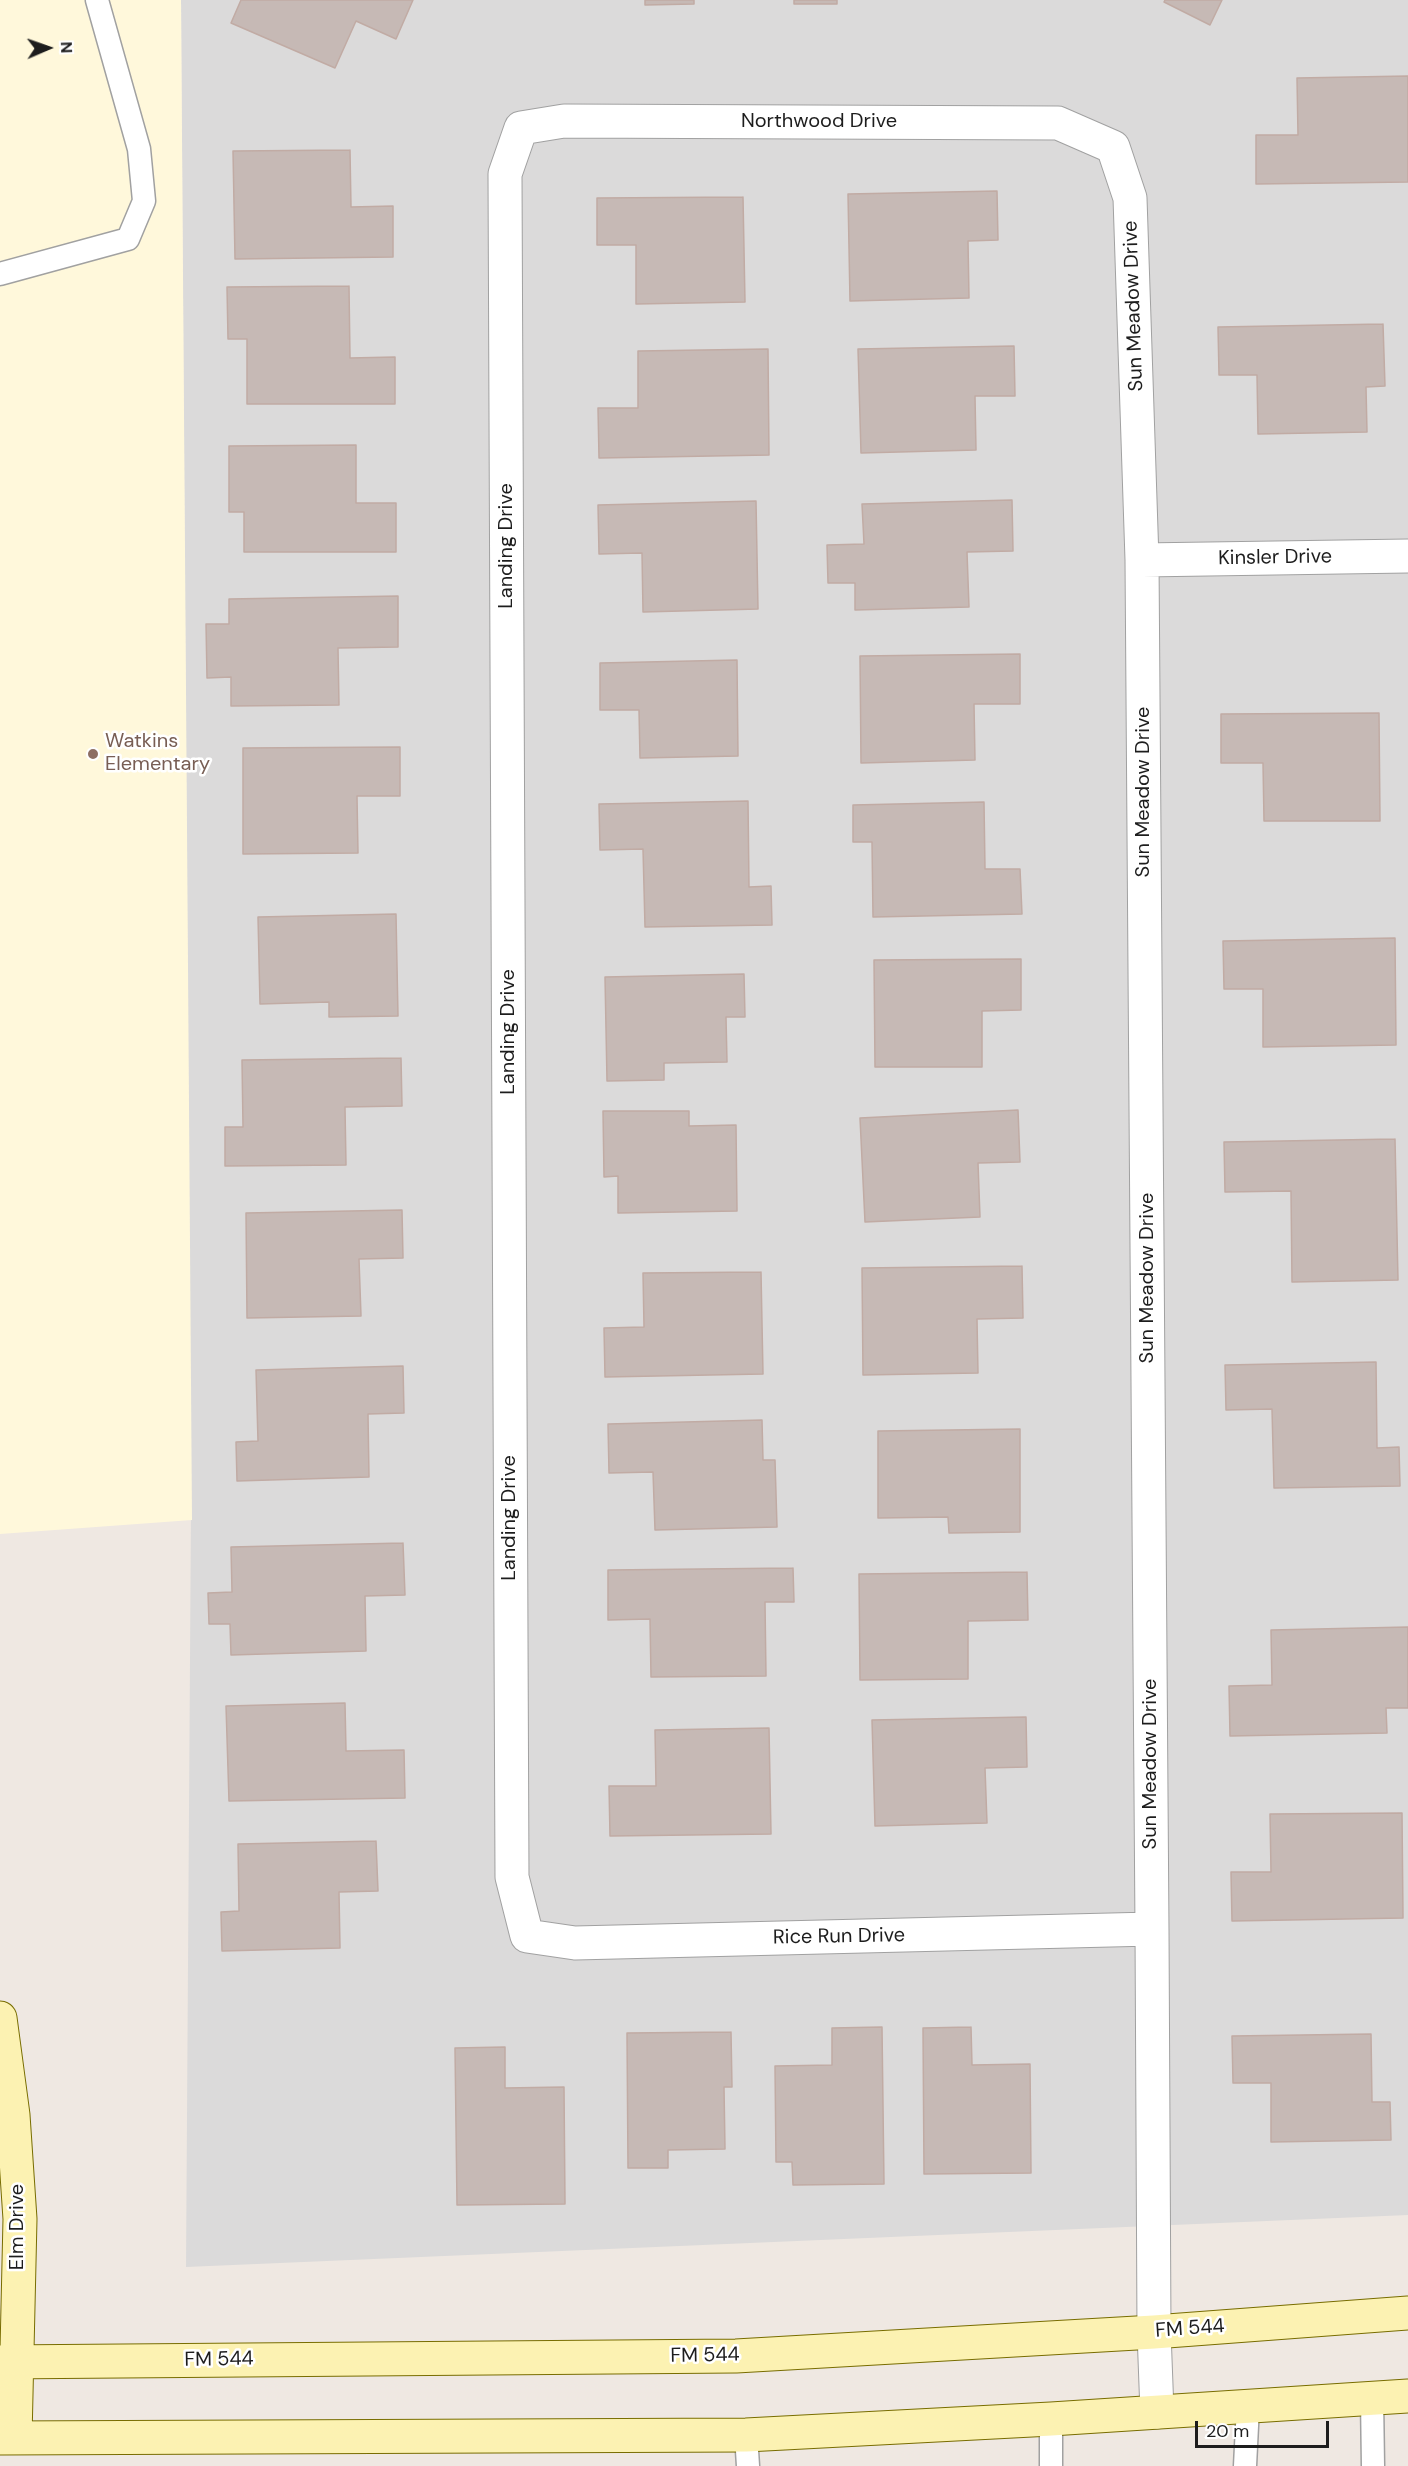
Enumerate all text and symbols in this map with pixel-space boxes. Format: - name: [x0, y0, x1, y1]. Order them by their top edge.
- north arrow: [18, 18, 78, 78]
- text: N: [56, 41, 77, 54]
- street label: Northwood Drive: [741, 110, 897, 134]
- street label: Sun Meadow Drive: [1119, 220, 1149, 392]
- street label: Landing Drive: [495, 483, 519, 609]
- street label: Kinsler Drive: [1218, 545, 1332, 571]
- street label: Sun Meadow Drive: [1132, 707, 1156, 877]
- place label: Watkins Elementary: [105, 730, 210, 777]
- marker: Watkins Elementary: [86, 747, 100, 761]
- street label: Landing Drive: [497, 969, 521, 1095]
- street label: Sun Meadow Drive: [1136, 1193, 1160, 1363]
- street label: Landing Drive: [498, 1455, 522, 1581]
- street label: Sun Meadow Drive: [1139, 1679, 1163, 1849]
- street label: Rice Run Drive: [773, 1924, 905, 1950]
- street label: Elm Drive: [6, 2184, 30, 2270]
- street label: FM 544: [1155, 2315, 1225, 2343]
- street label: FM 544: [670, 2343, 740, 2369]
- street label: FM 544: [184, 2347, 254, 2373]
- scale bar: [1198, 2409, 1332, 2447]
- text: 20 m: [1206, 2419, 1249, 2443]

